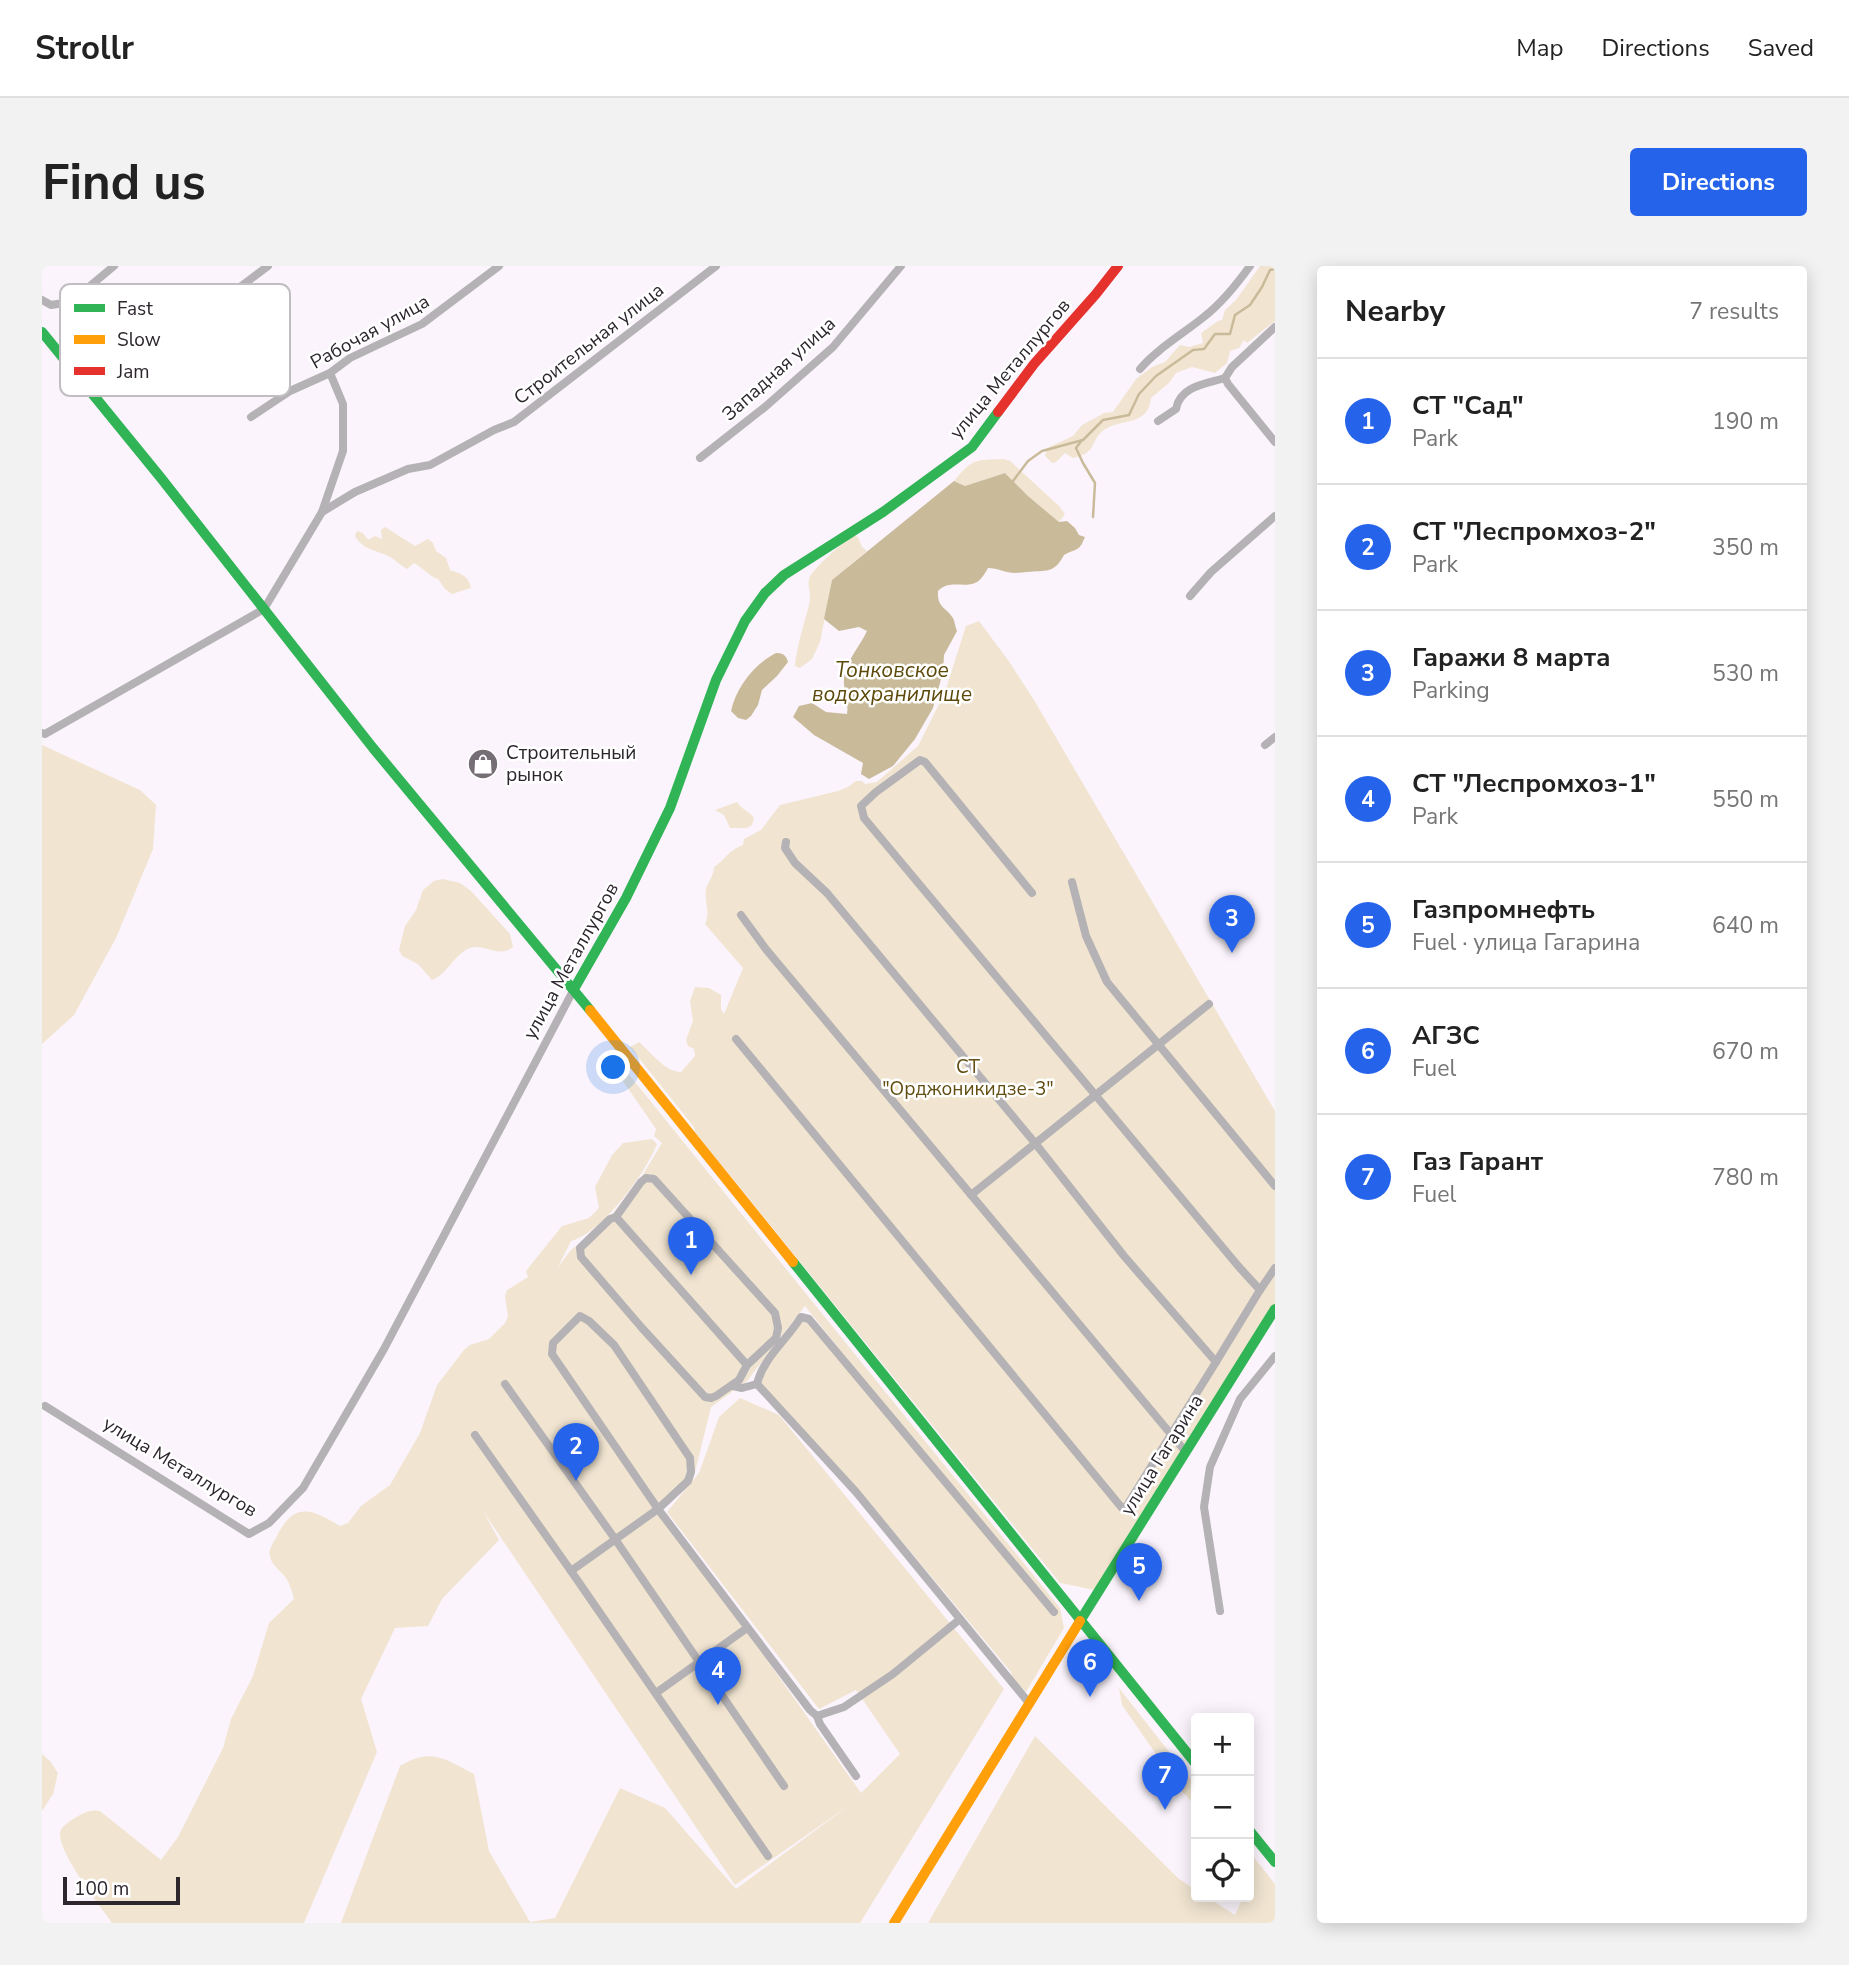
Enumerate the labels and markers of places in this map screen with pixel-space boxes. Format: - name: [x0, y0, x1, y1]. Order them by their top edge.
- place label: Строительный рынок: [506, 740, 636, 788]
- shop icon: Строительный рынок: [466, 747, 500, 781]
- pin: 3: [1209, 895, 1255, 953]
- pin: 1: [668, 1217, 714, 1275]
- pin: 2: [553, 1423, 599, 1481]
- pin: 5: [1116, 1543, 1162, 1601]
- pin: 6: [1067, 1639, 1113, 1697]
- pin: 4: [695, 1647, 741, 1705]
- pin: 7: [1142, 1752, 1188, 1810]

